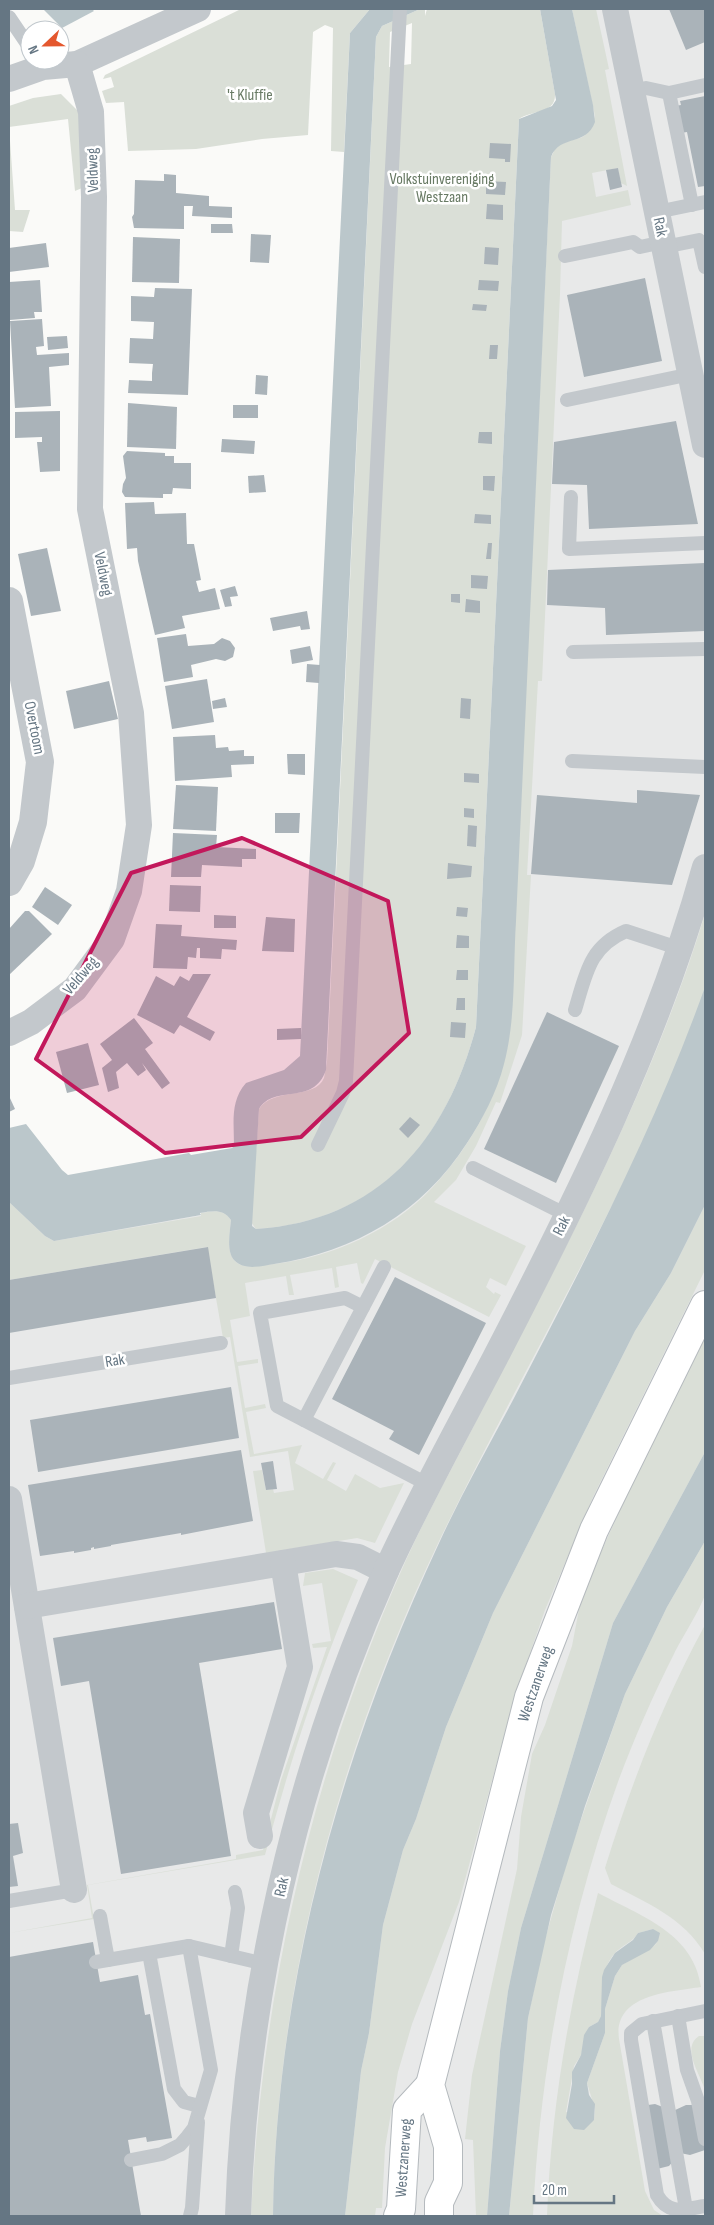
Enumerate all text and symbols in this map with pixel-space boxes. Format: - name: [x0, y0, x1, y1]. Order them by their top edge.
- north arrow: [20, 20, 70, 70]
- text: N: [24, 43, 43, 56]
- park label: 't Kluffie: [227, 86, 273, 105]
- street label: Veldweg: [83, 147, 103, 193]
- park label: Volkstuinvereniging Westzaan: [390, 170, 494, 207]
- street label: Rak: [649, 216, 671, 238]
- street label: Veldweg: [89, 550, 117, 598]
- street label: Overtoom: [20, 700, 48, 756]
- street label: Veldweg: [59, 953, 103, 999]
- street label: Rak: [549, 1213, 575, 1239]
- street label: Rak: [104, 1350, 126, 1372]
- street label: Westzanerweg: [514, 1644, 558, 1724]
- street label: Rak: [271, 1875, 293, 1899]
- street label: Westzanerweg: [392, 2118, 416, 2198]
- scale bar: [534, 2172, 614, 2204]
- text: 20 m: [542, 2181, 567, 2200]

